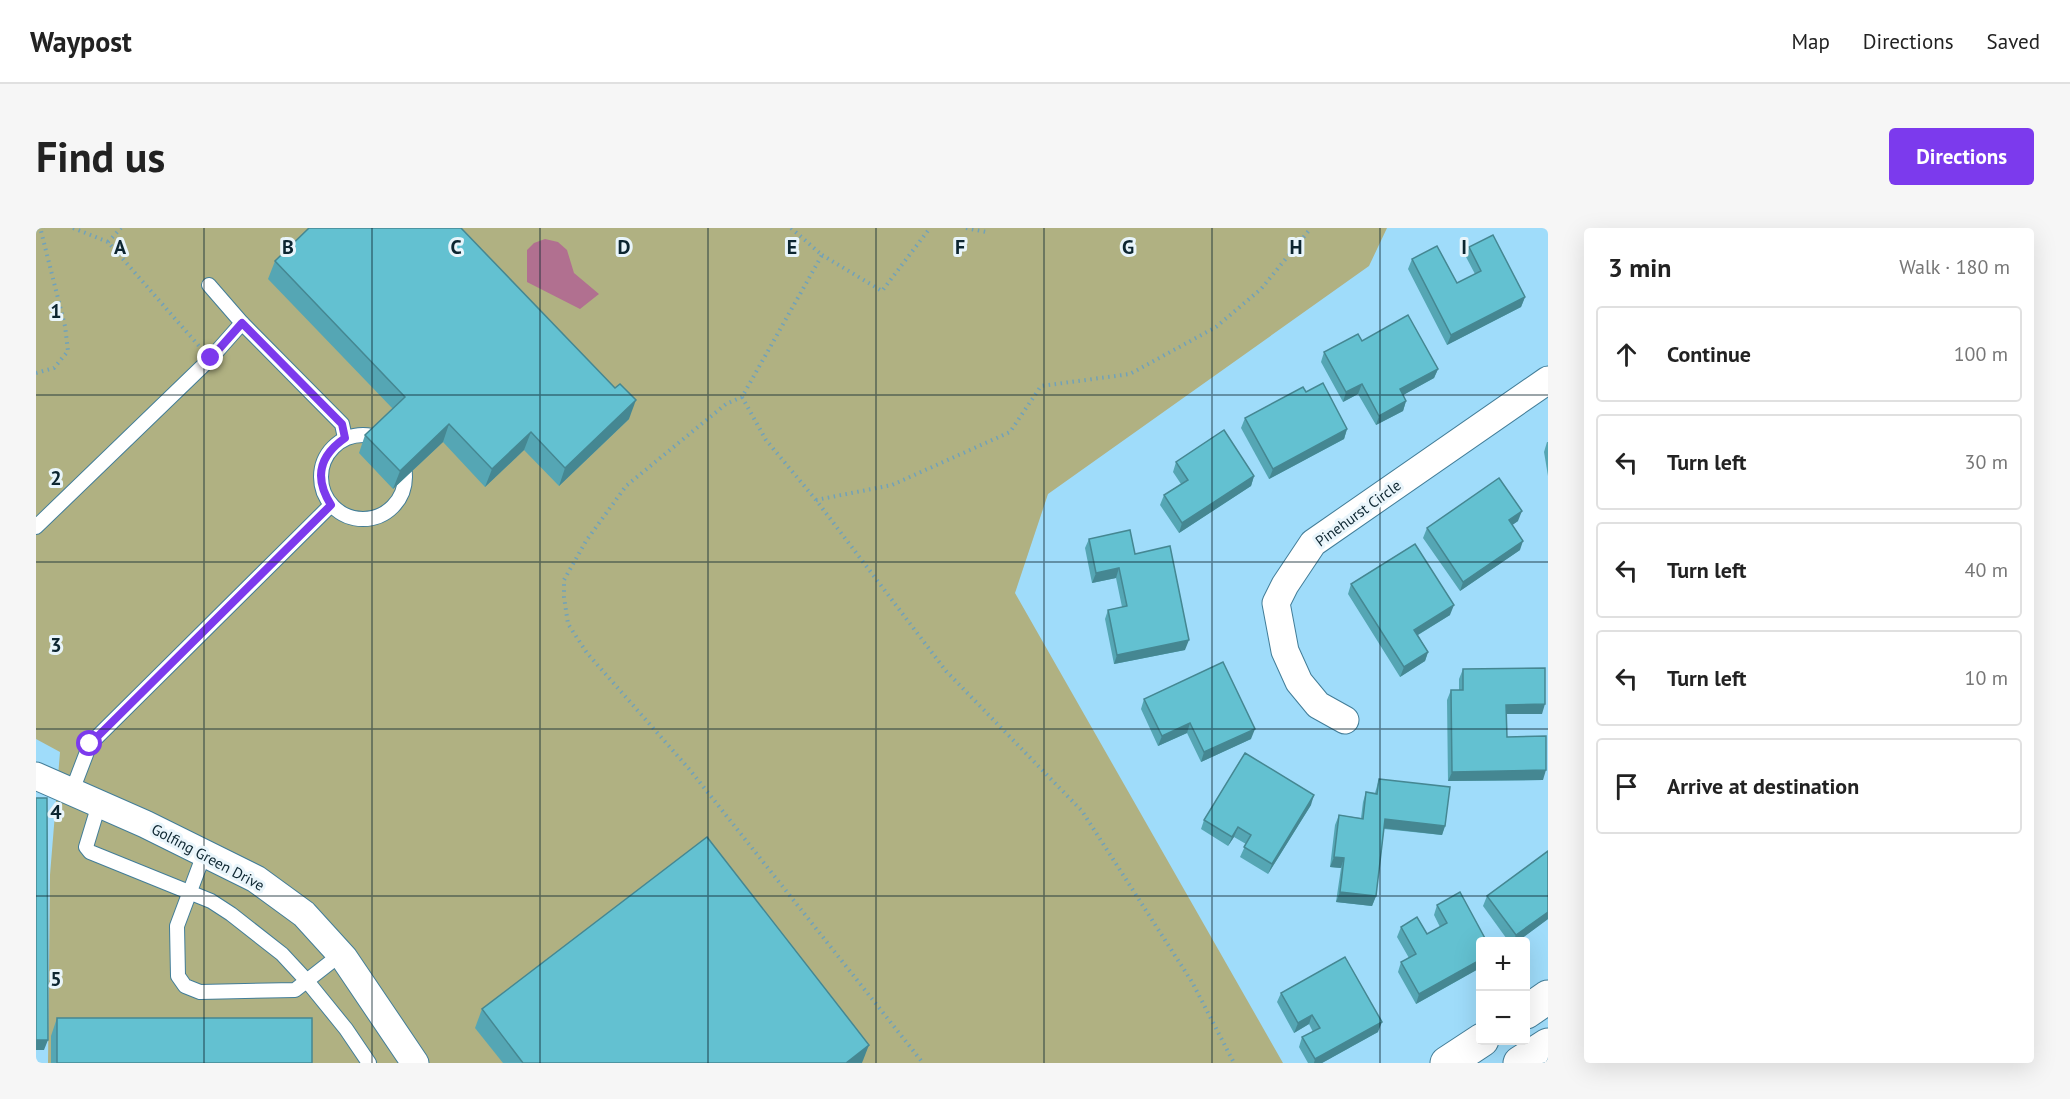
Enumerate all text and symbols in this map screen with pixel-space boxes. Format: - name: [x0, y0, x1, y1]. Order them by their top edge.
- text: Waypost: [30, 23, 132, 60]
- text: Map: [1791, 28, 1830, 55]
- text: Directions: [1863, 28, 1954, 55]
- text: Saved: [1987, 28, 2040, 55]
- button: Directions: [1889, 128, 2034, 185]
- text: Find us: [36, 129, 165, 184]
- text: A: [114, 234, 127, 260]
- text: B: [282, 234, 294, 260]
- text: C: [450, 234, 462, 260]
- text: D: [618, 234, 631, 260]
- text: E: [787, 234, 797, 260]
- text: F: [955, 234, 965, 260]
- text: G: [1122, 234, 1134, 260]
- text: H: [1289, 234, 1303, 260]
- text: I: [1461, 234, 1467, 260]
- text: 3 min: [1608, 251, 1671, 284]
- text: Walk · 180 m: [1899, 254, 2010, 280]
- text: 1: [50, 298, 62, 324]
- icon: ahead: [1610, 338, 1643, 371]
- text: Continue: [1667, 340, 1751, 368]
- text: 100 m: [1954, 341, 2008, 367]
- route end: [197, 344, 223, 370]
- icon: left: [1610, 446, 1643, 479]
- text: Turn left: [1667, 448, 1747, 476]
- text: 30 m: [1965, 449, 2008, 475]
- text: 2: [50, 465, 62, 491]
- street label: Pinehurst Circle: [1311, 475, 1405, 551]
- icon: left: [1610, 554, 1643, 587]
- text: Turn left: [1667, 556, 1747, 584]
- text: 40 m: [1965, 557, 2008, 583]
- text: 3: [50, 632, 62, 658]
- icon: left: [1610, 662, 1643, 695]
- text: Turn left: [1667, 664, 1747, 692]
- text: 10 m: [1965, 665, 2008, 691]
- route start: [76, 730, 102, 756]
- icon: arrive: [1610, 770, 1643, 803]
- text: Arrive at destination: [1667, 772, 1859, 800]
- text: 4: [50, 799, 62, 825]
- street label: Golfing Green Drive: [148, 819, 268, 895]
- map controls: [1476, 937, 1530, 1045]
- button: +: [1476, 937, 1530, 991]
- text: 5: [50, 966, 62, 992]
- button: −: [1476, 991, 1530, 1045]

